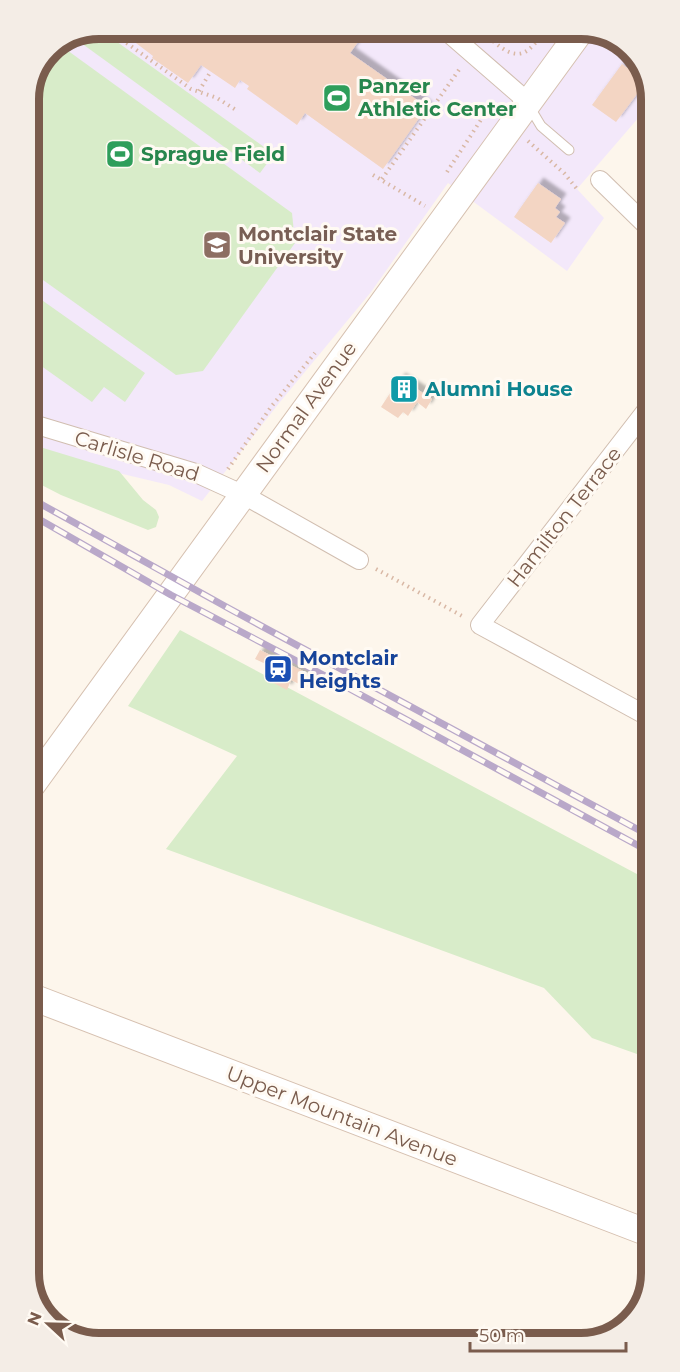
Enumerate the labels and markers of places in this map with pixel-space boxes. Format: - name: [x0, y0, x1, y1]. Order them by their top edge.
- place label: Panzer Athletic Center: [357, 74, 517, 121]
- sports icon: Panzer Athletic Center: [321, 82, 353, 114]
- sports icon: Sprague Field: [104, 138, 136, 170]
- place label: Sprague Field: [141, 142, 285, 166]
- place label: Montclair State University: [238, 222, 397, 269]
- school or university icon: Montclair State University: [201, 229, 233, 261]
- building icon: Alumni House: [388, 373, 420, 405]
- place label: Alumni House: [424, 377, 573, 401]
- place label: Montclair Heights: [299, 646, 399, 693]
- station icon: Montclair Heights: [262, 653, 294, 685]

